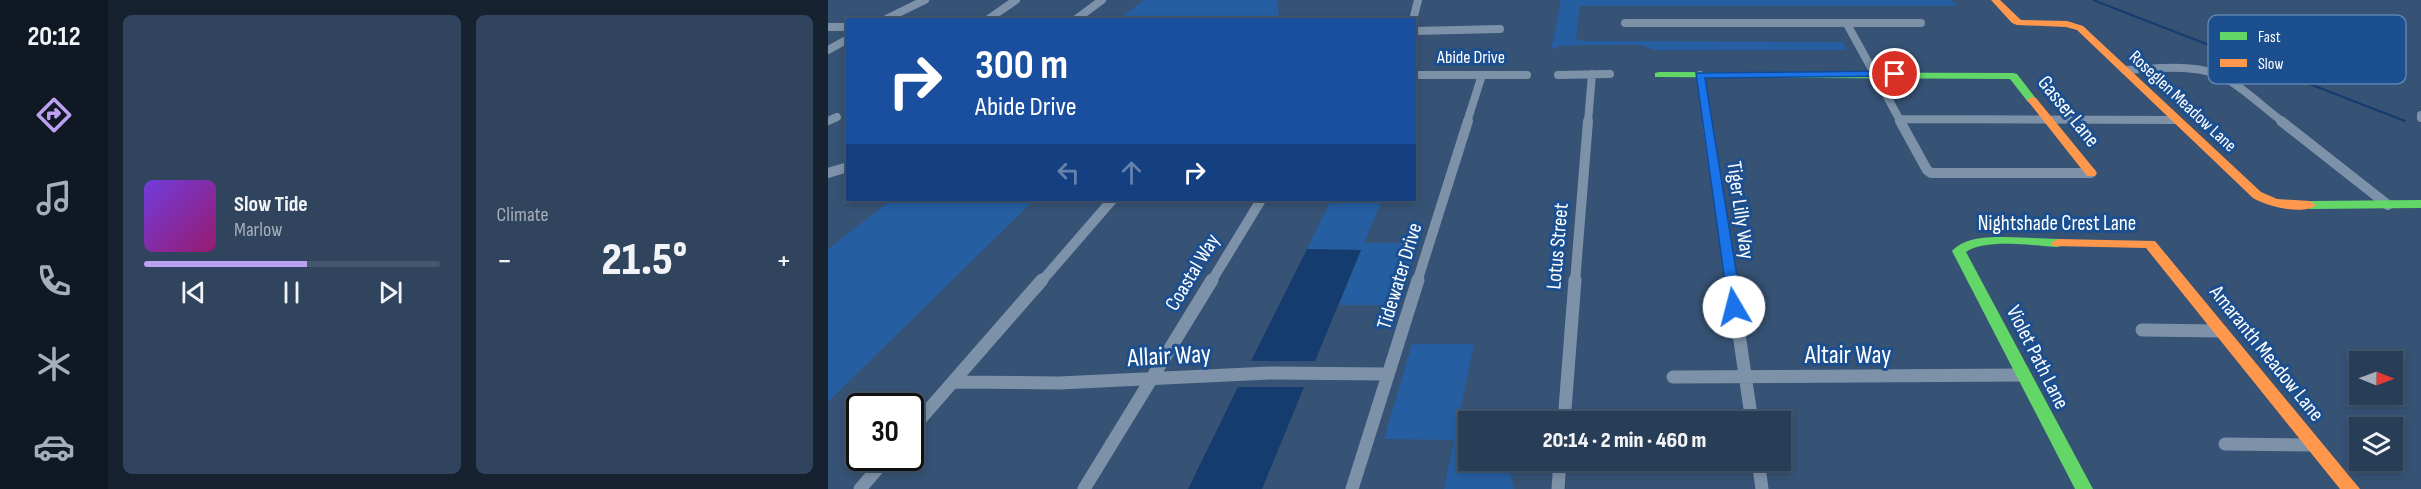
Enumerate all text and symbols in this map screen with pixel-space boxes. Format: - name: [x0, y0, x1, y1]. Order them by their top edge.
- legend: [2208, 15, 2406, 84]
- text: 20:12: [27, 21, 81, 53]
- text: Fast: [2258, 28, 2281, 47]
- text: 300 m: [975, 40, 1068, 91]
- icon: right: [876, 42, 954, 120]
- street label: Roseglen Meadow Lane: [2125, 46, 2241, 156]
- street label: Abide Drive: [1436, 47, 1505, 68]
- pin: [1869, 48, 1920, 99]
- text: Slow: [2258, 55, 2283, 74]
- icon: arrive: [1878, 57, 1911, 90]
- street label: Gasser Lane: [2032, 71, 2105, 152]
- text: Abide Drive: [975, 91, 1077, 123]
- icon: directions: [33, 94, 75, 136]
- icon: left: [1052, 156, 1085, 189]
- icon: ahead: [1115, 156, 1148, 189]
- icon: right: [1178, 156, 1211, 189]
- street label: Tiger Lilly Way: [1721, 159, 1760, 261]
- icon: music: [33, 177, 75, 219]
- text: Slow Tide: [234, 191, 308, 218]
- street label: Lotus Street: [1541, 202, 1574, 290]
- text: Climate: [497, 203, 549, 227]
- street label: Nightshade Crest Lane: [1978, 211, 2136, 236]
- text: Marlow: [234, 218, 282, 242]
- street label: Tidewater Drive: [1371, 220, 1427, 332]
- street label: Coastal Way: [1160, 229, 1225, 315]
- text: 21.5°: [601, 233, 687, 288]
- text: −: [497, 241, 513, 281]
- text: +: [776, 241, 792, 281]
- icon: phone: [33, 260, 75, 302]
- position arrow: [1702, 275, 1766, 339]
- icon: previous: [177, 276, 210, 309]
- icon: pause: [275, 276, 308, 309]
- icon: next: [374, 276, 407, 309]
- street label: Amaranth Meadow Lane: [2204, 280, 2329, 426]
- street label: Violet Path Lane: [2001, 301, 2074, 413]
- street label: Allair Way: [1125, 339, 1212, 374]
- street label: Altair Way: [1804, 340, 1891, 371]
- icon: climate: [33, 343, 75, 385]
- north arrow: [2349, 351, 2403, 405]
- map controls: [2349, 351, 2403, 471]
- speed limit sign: 30: [846, 393, 924, 471]
- button: layers: [2349, 417, 2403, 471]
- icon: car: [33, 426, 75, 468]
- text: 20:14 · 2 min · 460 m: [1543, 427, 1706, 454]

